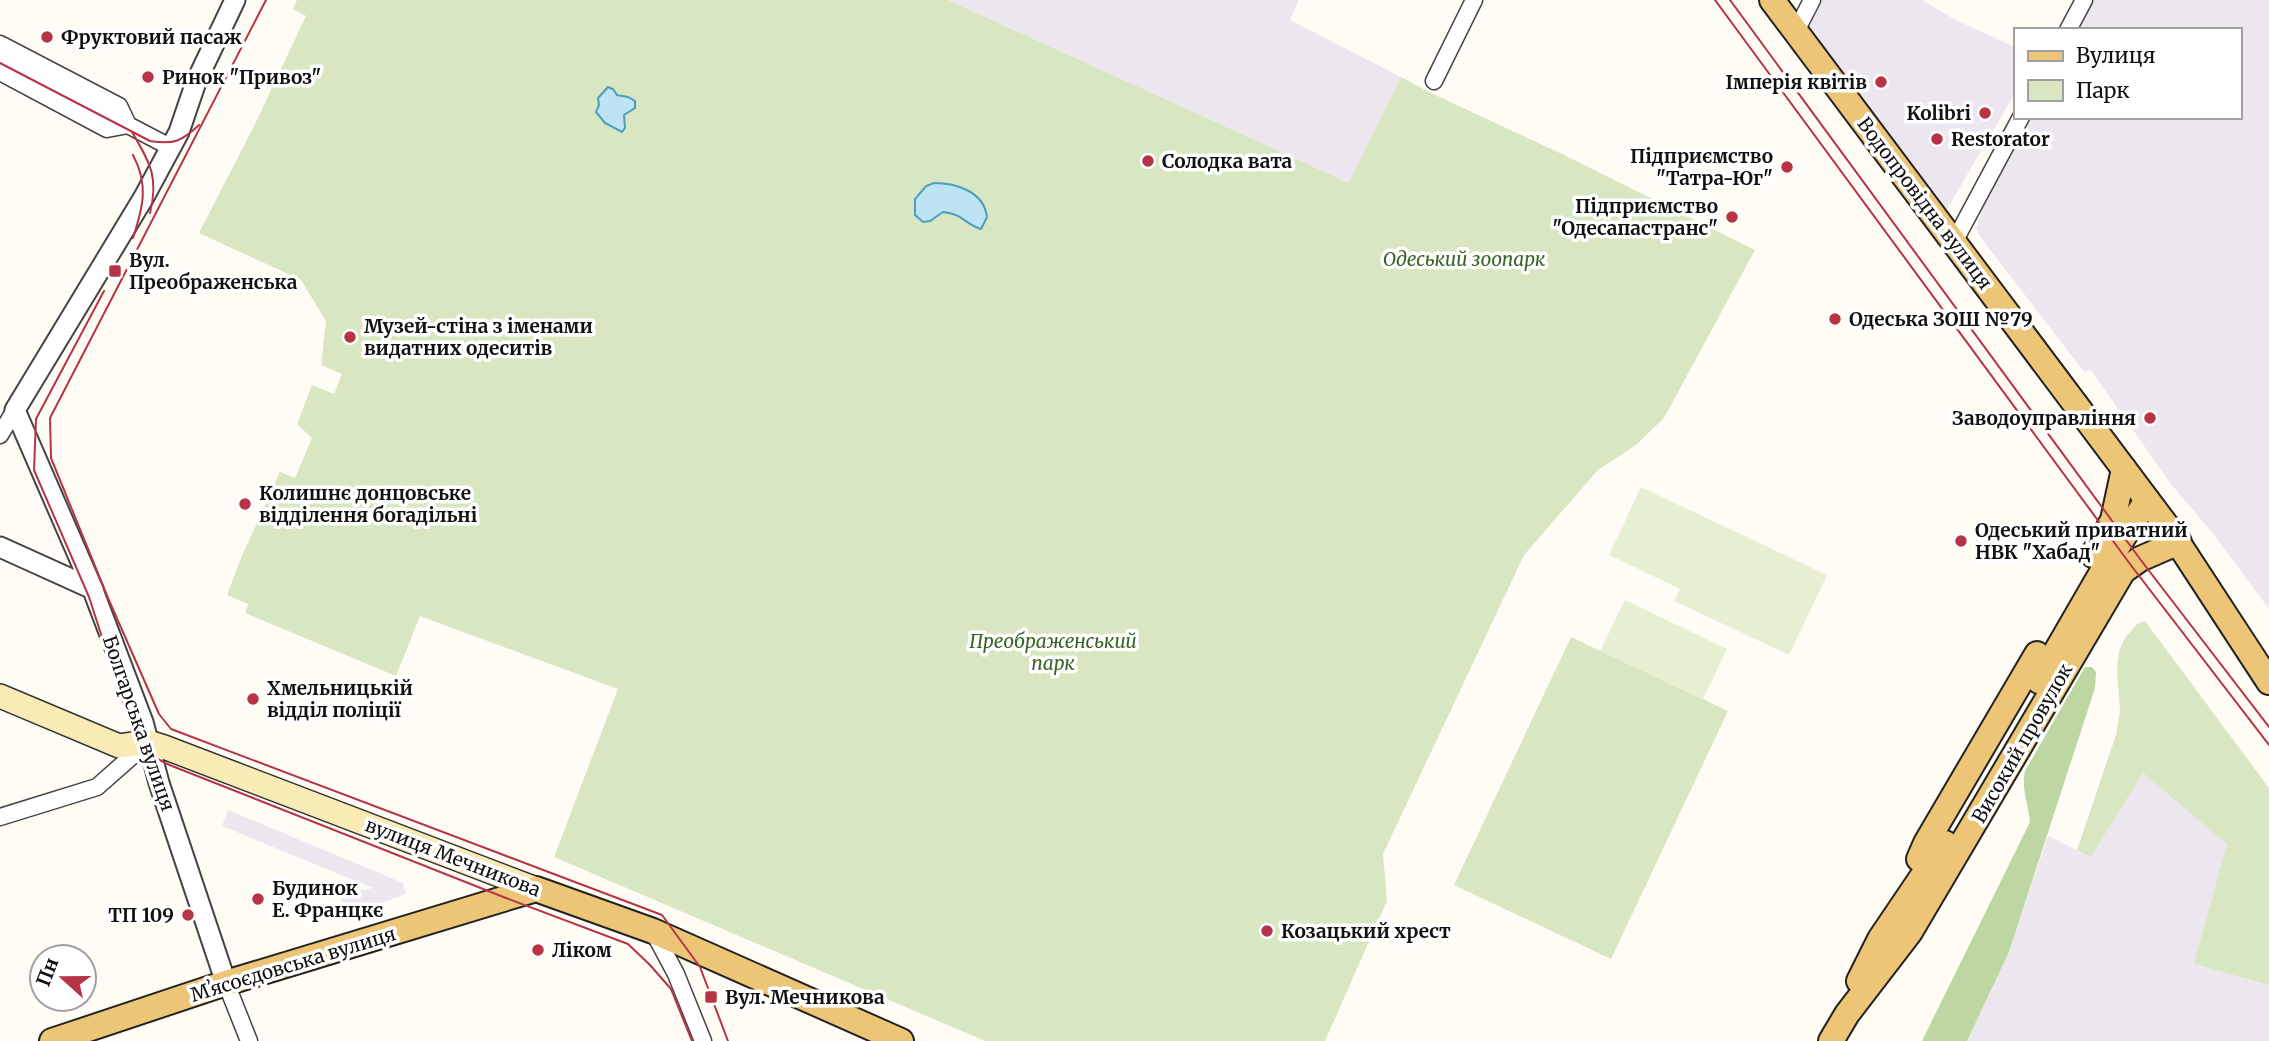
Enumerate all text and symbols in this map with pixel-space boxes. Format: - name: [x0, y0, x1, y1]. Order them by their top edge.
- place label: Фруктовий пасаж: [61, 25, 242, 49]
- legend: [2014, 28, 2241, 119]
- marker: Фруктовий пасаж: [39, 29, 55, 45]
- text: Вулиця: [2076, 42, 2156, 69]
- place label: Ринок "Привоз": [162, 65, 321, 89]
- marker: Ринок "Привоз": [140, 69, 156, 85]
- place label: Імперія квітів: [1726, 70, 1867, 94]
- marker: Імперія квітів: [1873, 74, 1889, 90]
- text: Парк: [2076, 77, 2130, 104]
- place label: Kolibri: [1907, 101, 1971, 125]
- marker: Kolibri: [1977, 105, 1993, 121]
- street label: Водопровідна вулиця: [1852, 112, 1998, 294]
- place label: Restorator: [1951, 127, 2050, 151]
- marker: Restorator: [1929, 131, 1945, 147]
- place label: Підприємство "Татра-Юг": [1630, 144, 1773, 190]
- place label: Солодка вата: [1162, 149, 1293, 173]
- marker: Солодка вата: [1140, 153, 1156, 169]
- marker: Підприємство "Татра-Юг": [1779, 159, 1795, 175]
- place label: Підприємство "Одесапастранс": [1552, 194, 1718, 240]
- marker: Підприємство "Одесапастранс": [1724, 209, 1740, 225]
- park label: Одеський зоопарк: [1383, 247, 1546, 271]
- place label: Вул. Преображенська: [129, 248, 298, 294]
- marker: Вул. Преображенська: [107, 263, 123, 279]
- place label: Одеська ЗОШ №79: [1849, 307, 2033, 331]
- marker: Одеська ЗОШ №79: [1827, 311, 1843, 327]
- place label: Музей-стіна з іменами видатних одеситів: [364, 314, 593, 360]
- marker: Музей-стіна з іменами видатних одеситів: [342, 329, 358, 345]
- place label: Заводоуправління: [1952, 406, 2136, 430]
- marker: Заводоуправління: [2142, 410, 2158, 426]
- place label: Колишнє донцовське відділення богадільні: [259, 481, 478, 527]
- marker: Колишнє донцовське відділення богадільні: [237, 496, 253, 512]
- place label: Одеський приватний НВК "Хабад": [1975, 518, 2188, 564]
- marker: Одеський приватний НВК "Хабад": [1953, 533, 1969, 549]
- park label: Преображенський парк: [969, 629, 1137, 675]
- street label: Болгарська вулиця: [98, 632, 180, 814]
- street label: Високий провулок: [1967, 659, 2077, 827]
- place label: Хмельницькій відділ поліції: [267, 676, 413, 722]
- marker: Хмельницькій відділ поліції: [245, 691, 261, 707]
- street label: вулиця Мечникова: [362, 812, 544, 902]
- place label: Будинок Е. Францкє: [272, 876, 383, 922]
- marker: Будинок Е. Францкє: [250, 891, 266, 907]
- place label: ТП 109: [108, 903, 174, 927]
- marker: ТП 109: [180, 907, 196, 923]
- place label: Козацький хрест: [1281, 919, 1451, 943]
- street label: Мʼясоєдовська вулиця: [187, 921, 399, 1007]
- marker: Козацький хрест: [1259, 923, 1275, 939]
- place label: Ліком: [552, 938, 612, 962]
- marker: Ліком: [530, 942, 546, 958]
- north arrow: [28, 943, 98, 1013]
- text: Пн: [31, 954, 63, 990]
- place label: Вул. Мечникова: [725, 985, 885, 1009]
- marker: Вул. Мечникова: [703, 989, 719, 1005]

